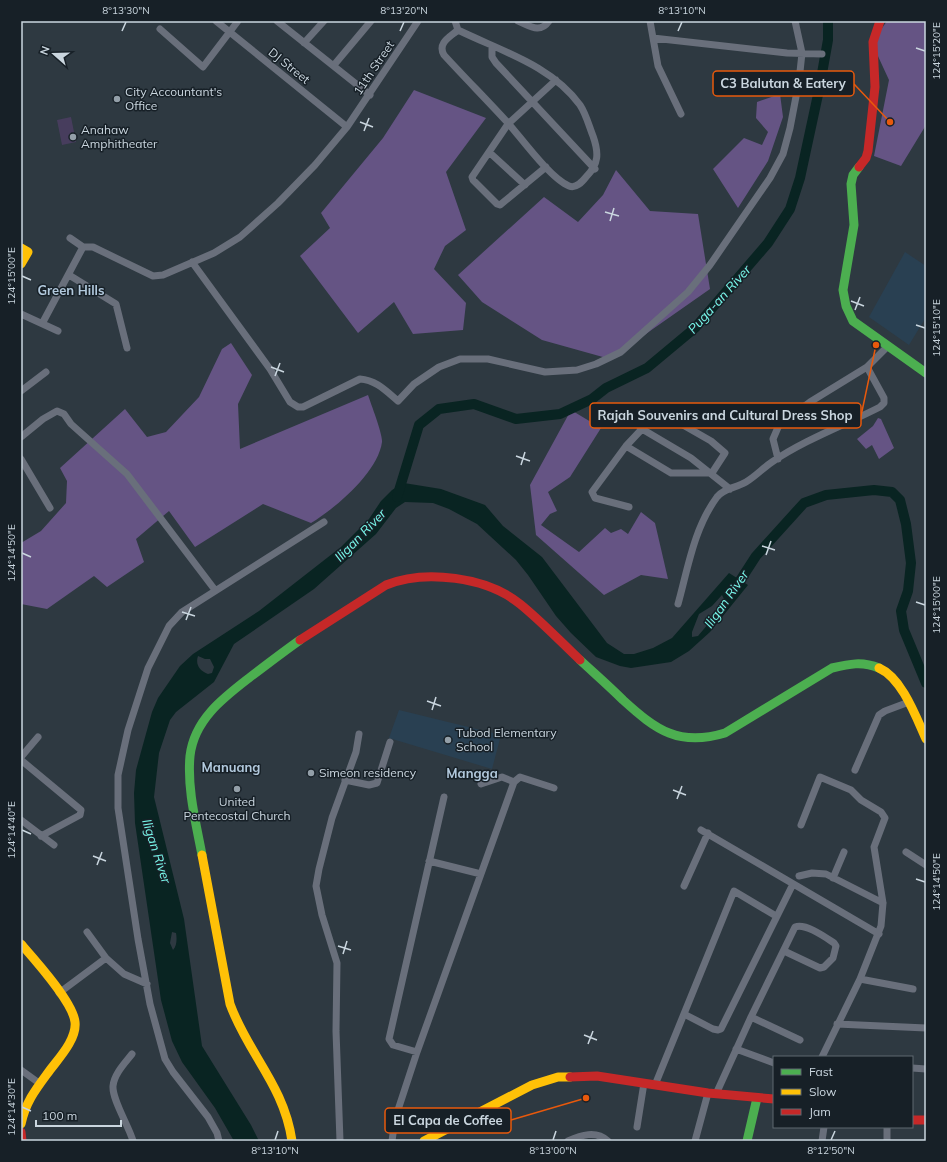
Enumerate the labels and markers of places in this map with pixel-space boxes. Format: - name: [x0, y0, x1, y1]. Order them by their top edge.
- callout: C3 Balutan & Eatery: [713, 71, 854, 96]
- place label: City Accountant's Office: [125, 84, 222, 113]
- marker: City Accountant's Office: [112, 94, 122, 104]
- place label: Anahaw Amphitheater: [81, 122, 158, 151]
- marker: Anahaw Amphitheater: [68, 132, 78, 142]
- callout: Rajah Souvenirs and Cultural Dress Shop: [590, 403, 861, 428]
- place label: Tubod Elementary School: [456, 725, 557, 754]
- marker: Tubod Elementary School: [443, 735, 453, 745]
- place label: Simeon residency: [319, 765, 417, 780]
- marker: Simeon residency: [306, 768, 316, 778]
- marker: United Pentecostal Church: [232, 784, 242, 794]
- place label: United Pentecostal Church: [183, 794, 291, 823]
- callout: El Capa de Coffee: [385, 1108, 511, 1133]

